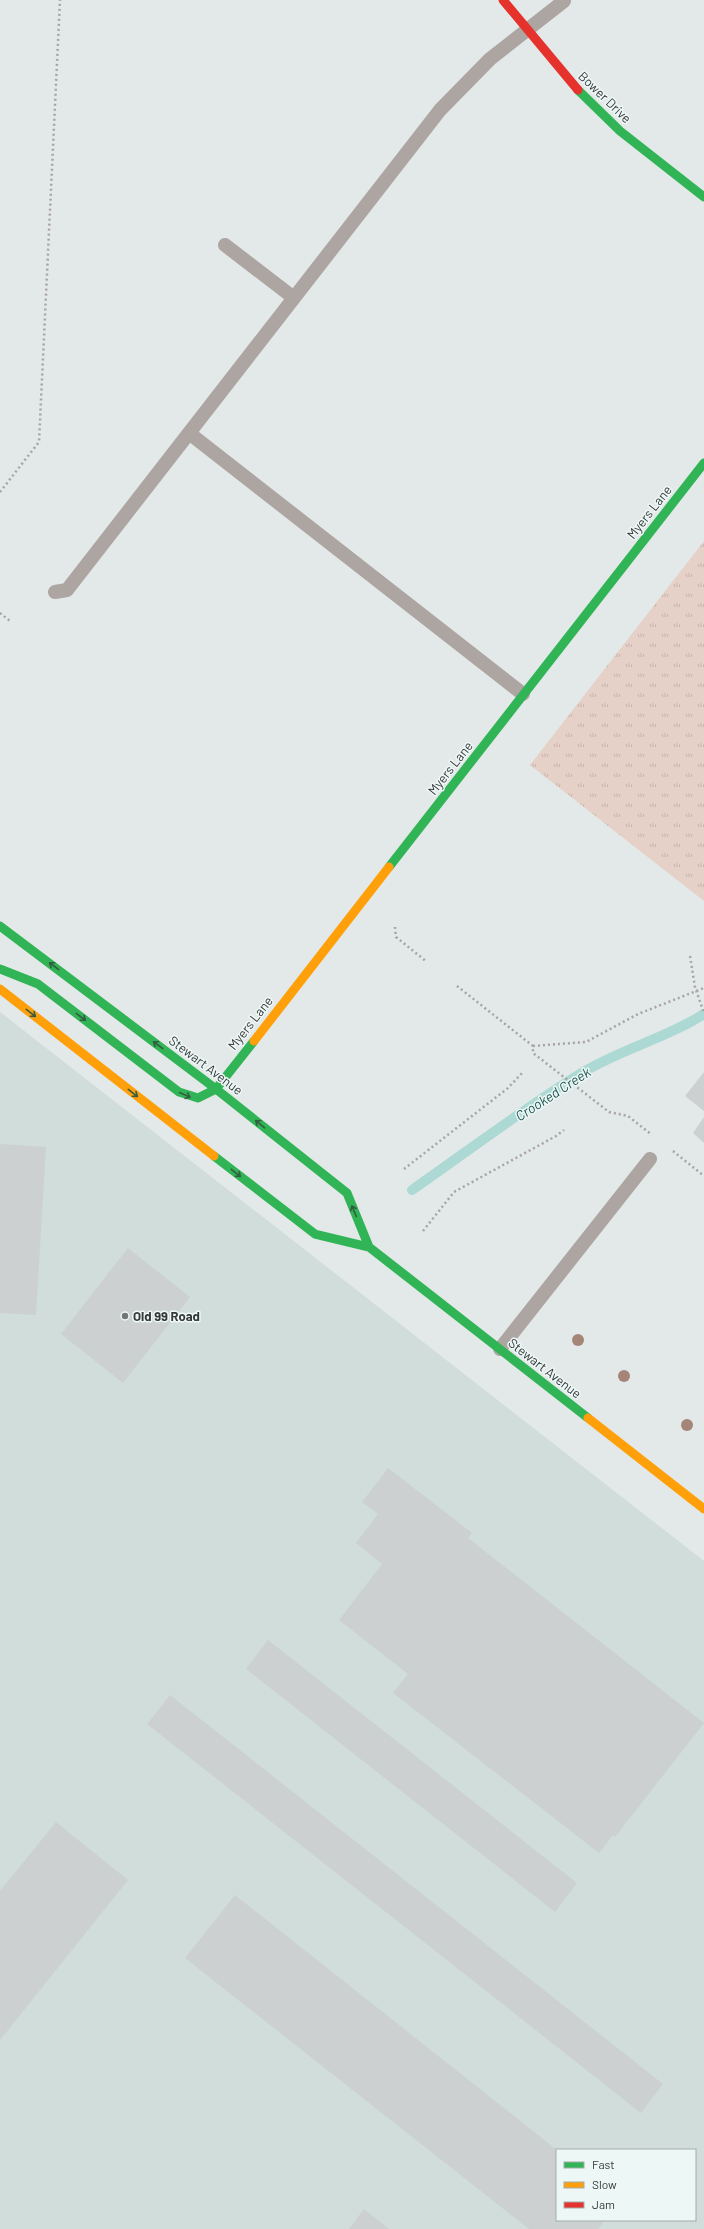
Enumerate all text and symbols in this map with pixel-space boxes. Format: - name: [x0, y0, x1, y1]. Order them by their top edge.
- street label: Bower Drive: [575, 68, 635, 126]
- street label: Myers Lane: [623, 482, 675, 542]
- street label: Myers Lane: [424, 738, 476, 798]
- one-way arrow: [49, 962, 60, 971]
- street label: Myers Lane: [224, 993, 276, 1053]
- one-way arrow: [25, 1009, 36, 1017]
- one-way arrow: [75, 1013, 86, 1021]
- street label: Stewart Avenue: [166, 1032, 246, 1098]
- one-way arrow: [152, 1041, 163, 1049]
- water label: Crooked Creek: [512, 1063, 594, 1124]
- one-way arrow: [128, 1089, 139, 1097]
- one-way arrow: [179, 1092, 191, 1099]
- one-way arrow: [255, 1120, 266, 1129]
- one-way arrow: [231, 1168, 242, 1177]
- one-way arrow: [350, 1206, 358, 1218]
- place label: Old 99 Road: [133, 1308, 200, 1324]
- marker: Old 99 Road: [120, 1311, 130, 1321]
- street label: Stewart Avenue: [505, 1335, 585, 1402]
- legend: [556, 2149, 696, 2221]
- text: Fast: [592, 2157, 615, 2171]
- text: Slow: [592, 2177, 617, 2191]
- text: Jam: [592, 2197, 615, 2211]

